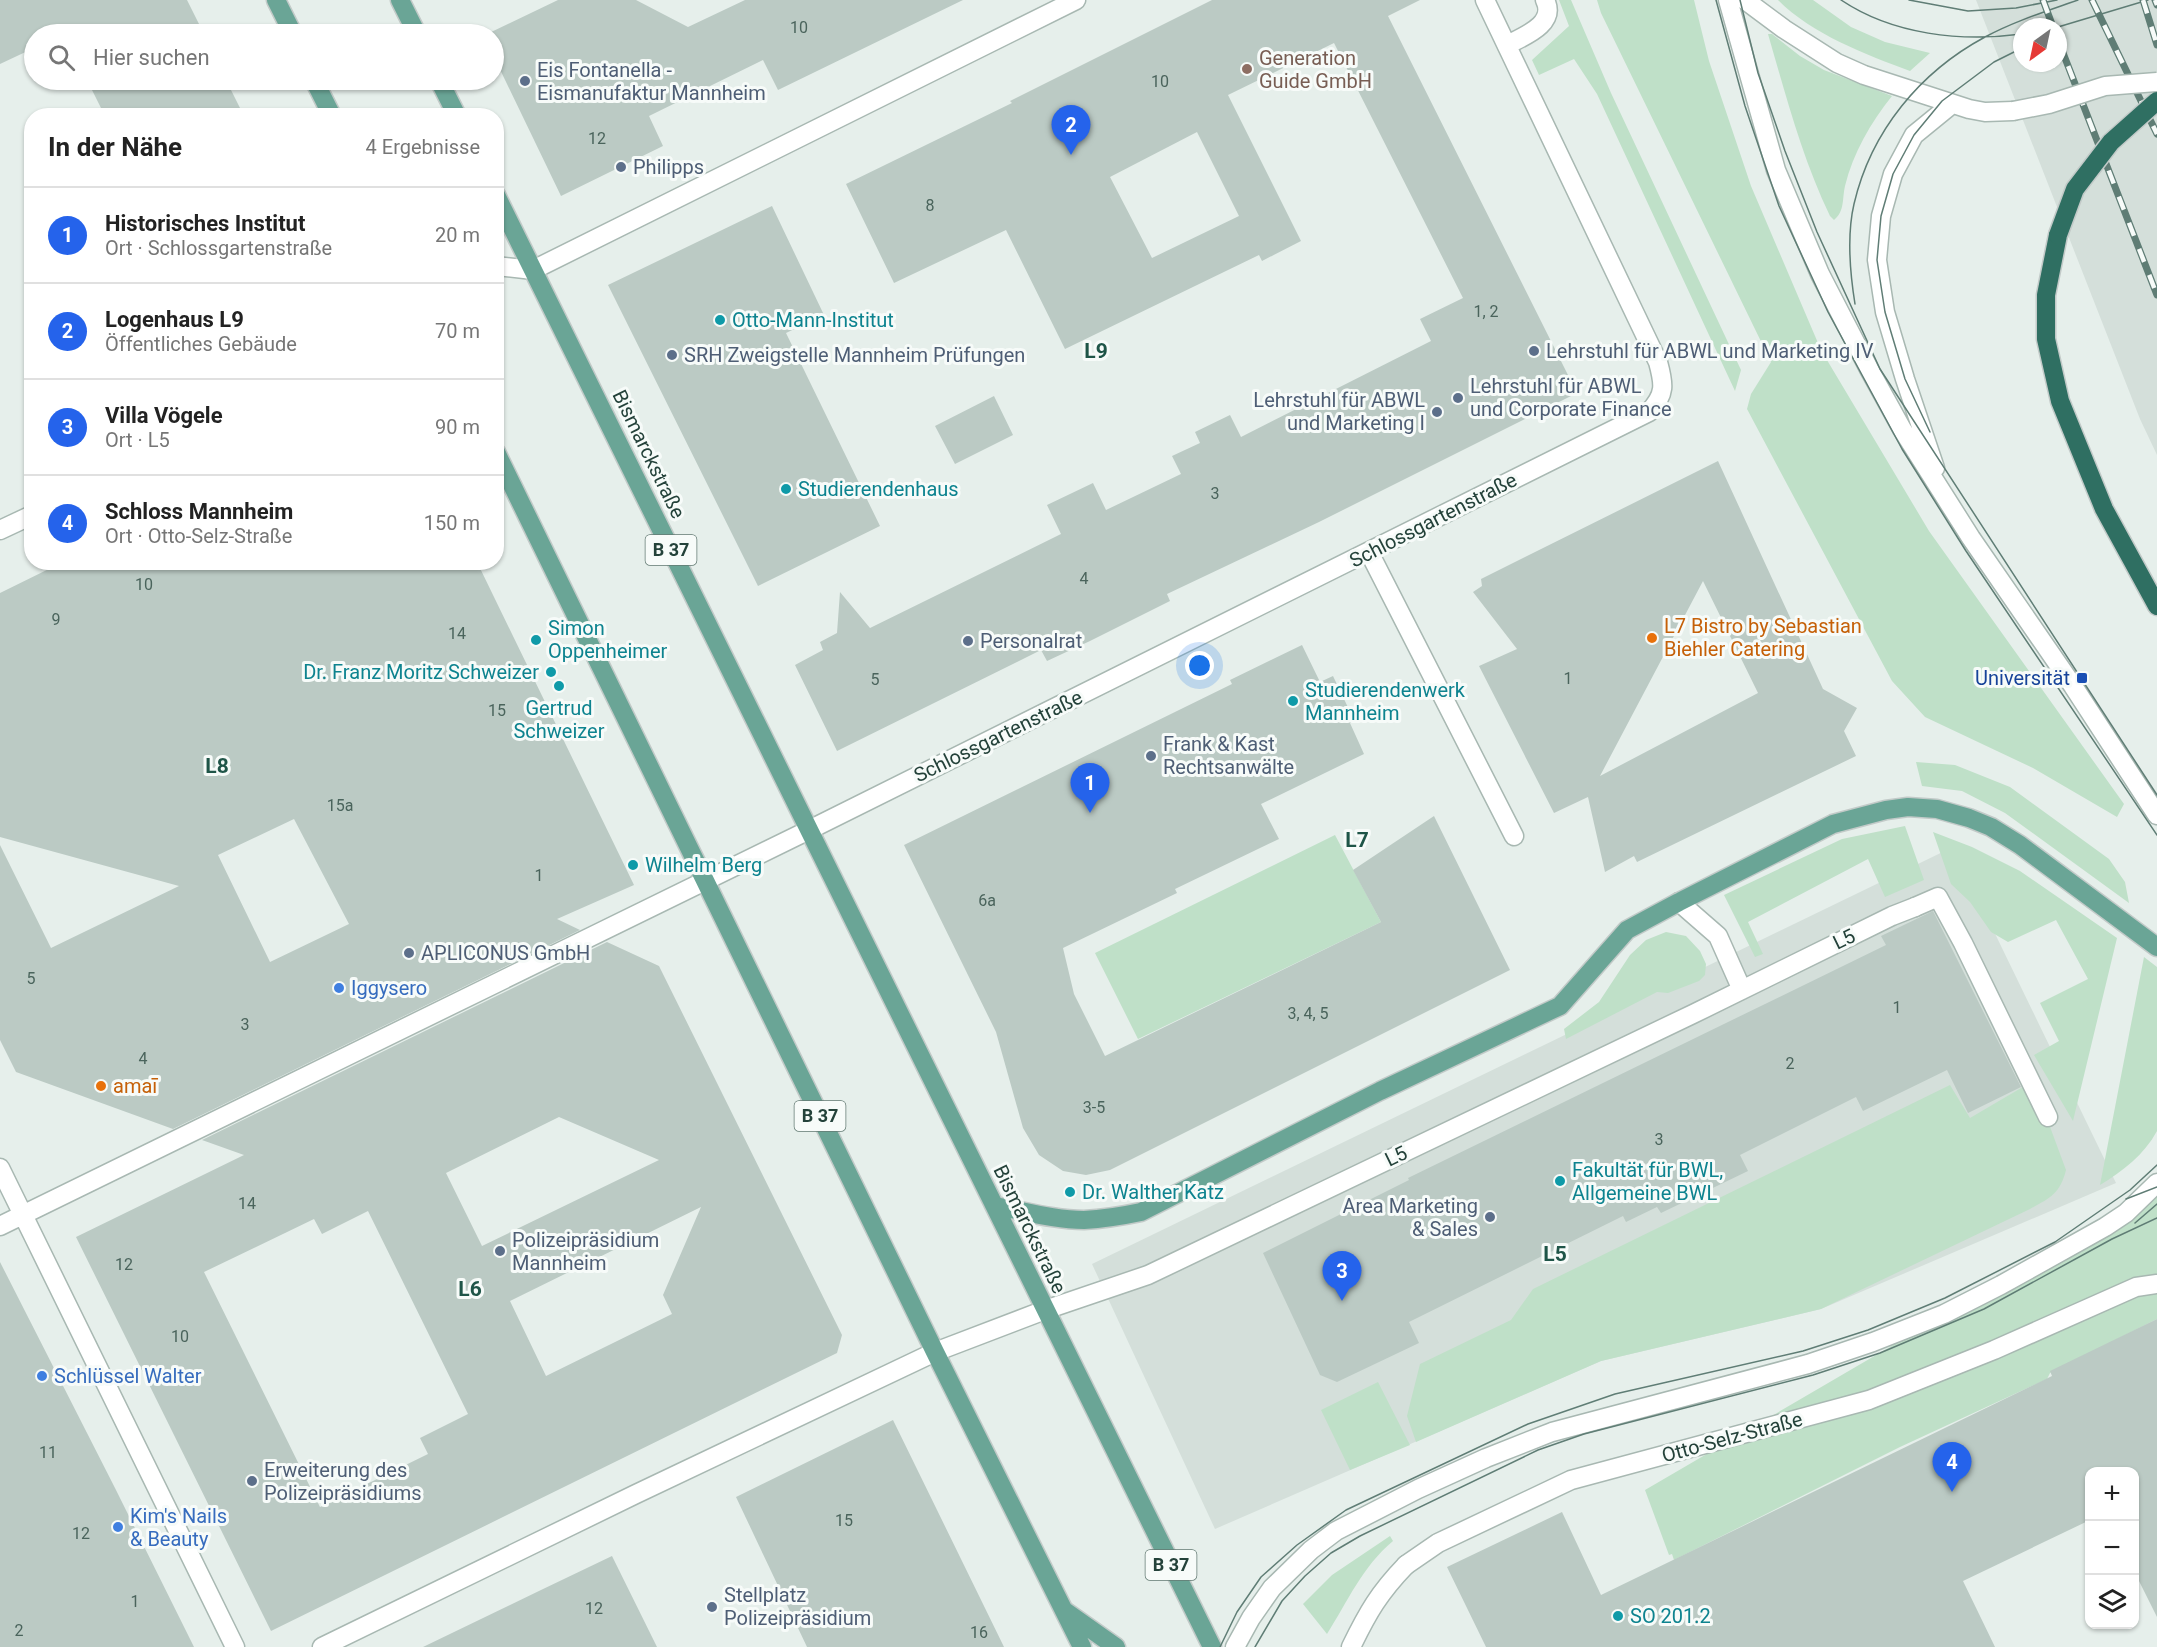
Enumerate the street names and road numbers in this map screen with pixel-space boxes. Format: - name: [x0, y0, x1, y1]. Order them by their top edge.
- street label: Bismarckstraße: [608, 386, 690, 522]
- street label: Schlossgartenstraße: [1345, 467, 1521, 573]
- road number: B 37: [646, 535, 696, 565]
- street label: Schlossgartenstraße: [910, 685, 1086, 787]
- street label: L5: [1829, 923, 1859, 955]
- road number: B 37: [794, 1101, 846, 1131]
- street label: L5: [1381, 1140, 1411, 1172]
- street label: Bismarckstraße: [989, 1161, 1071, 1297]
- street label: Otto-Selz-Straße: [1659, 1407, 1805, 1467]
- road number: B 37: [1146, 1550, 1196, 1580]

